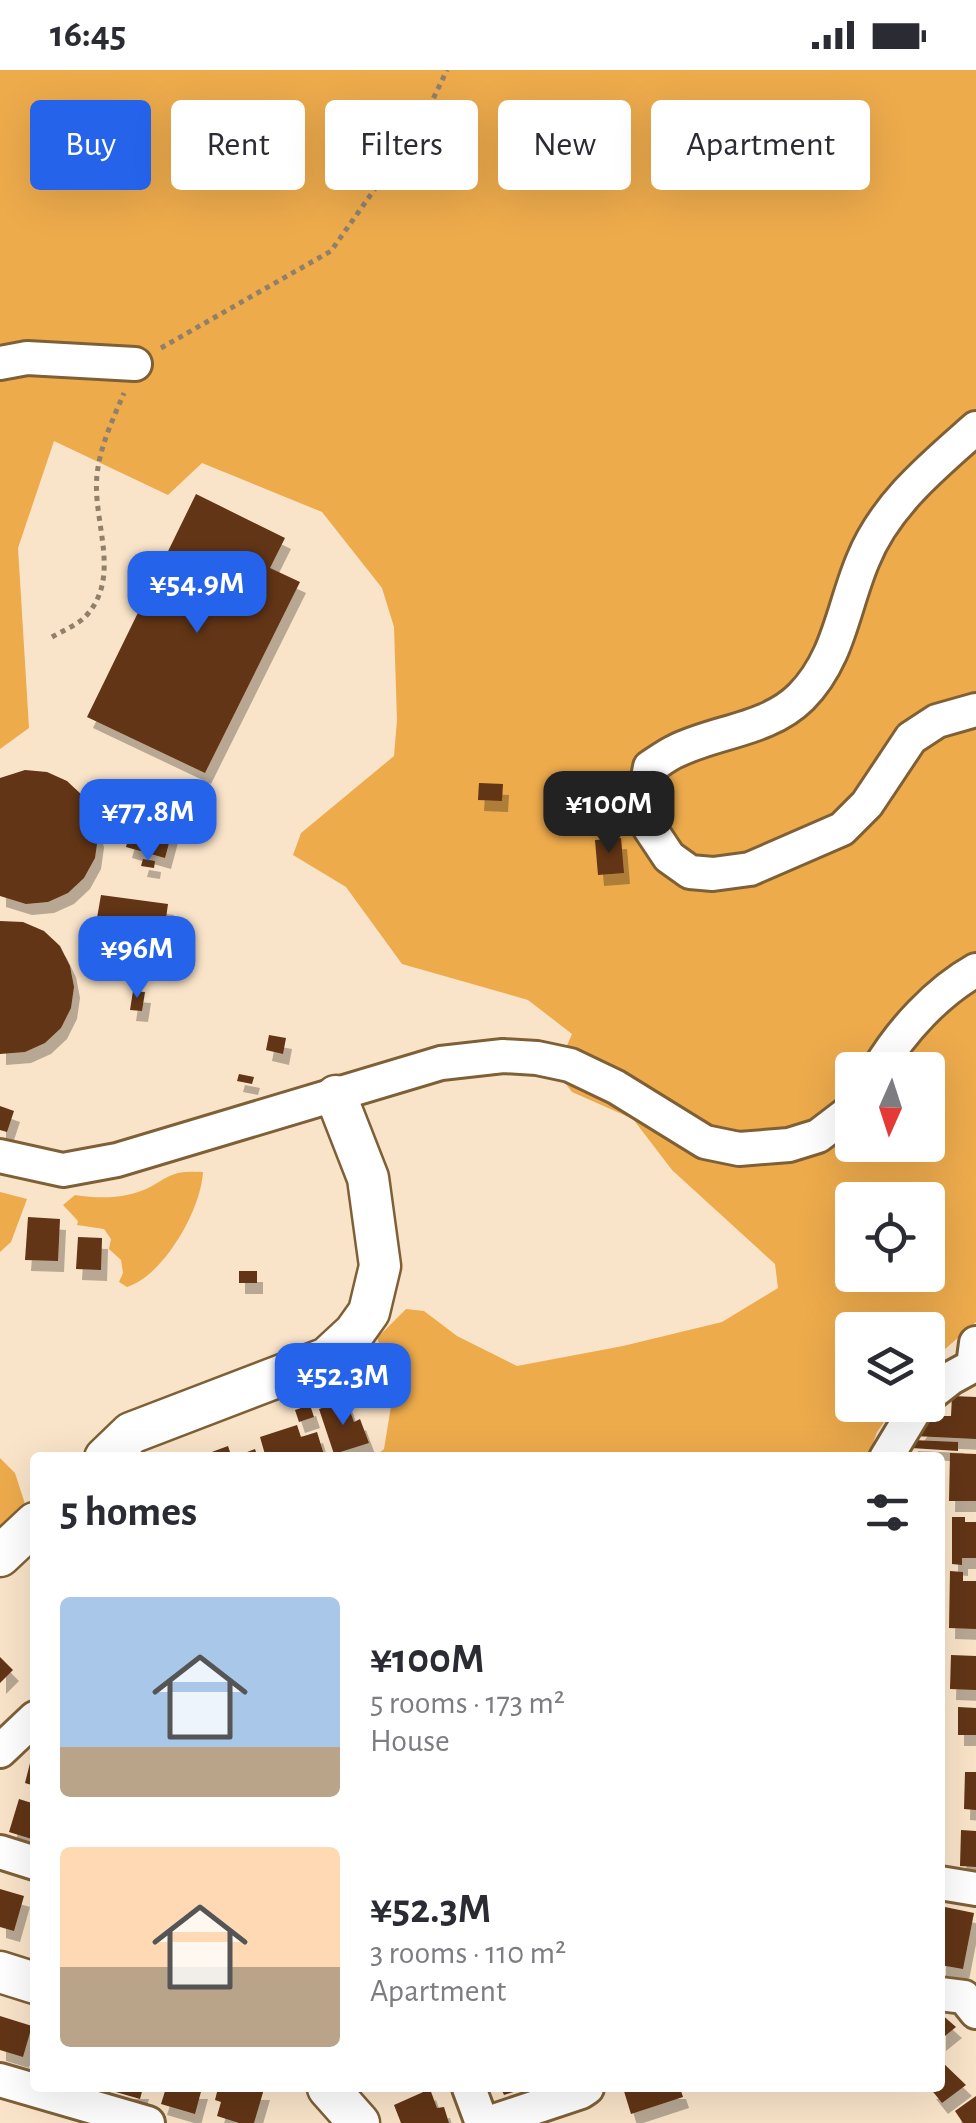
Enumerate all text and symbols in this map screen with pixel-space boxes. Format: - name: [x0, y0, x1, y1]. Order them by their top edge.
- text: 16:45: [50, 16, 126, 54]
- chip: Buy: [30, 100, 151, 190]
- chip: Rent: [171, 100, 305, 190]
- chip: Filters: [325, 100, 478, 190]
- chip: New: [498, 100, 631, 190]
- chip: Apartment: [651, 100, 870, 190]
- pin: ¥54.9M: [116, 551, 278, 636]
- text: ¥54.9M: [149, 567, 245, 599]
- pin: ¥100M: [539, 771, 679, 856]
- pin: ¥77.8M: [67, 779, 229, 864]
- text: ¥100M: [565, 787, 653, 819]
- text: ¥77.8M: [101, 795, 195, 827]
- pin: ¥96M: [78, 916, 196, 1001]
- text: ¥96M: [100, 932, 174, 964]
- north arrow: [835, 1052, 945, 1162]
- map controls: [835, 1052, 945, 1422]
- button: locate: [835, 1182, 945, 1292]
- button: layers: [835, 1312, 945, 1422]
- pin: ¥52.3M: [262, 1343, 424, 1428]
- text: ¥52.3M: [297, 1359, 389, 1391]
- icon: filters: [860, 1485, 915, 1540]
- text: 5 homes: [60, 1491, 197, 1533]
- icon: home: [140, 1637, 260, 1757]
- text: ¥100M: [370, 1638, 484, 1680]
- text: 5 rooms · 173 m²: [370, 1687, 565, 1719]
- text: House: [370, 1725, 450, 1757]
- icon: home: [140, 1887, 260, 2007]
- text: ¥52.3M: [370, 1888, 491, 1930]
- text: 3 rooms · 110 m²: [370, 1937, 566, 1969]
- text: Apartment: [370, 1975, 506, 2007]

